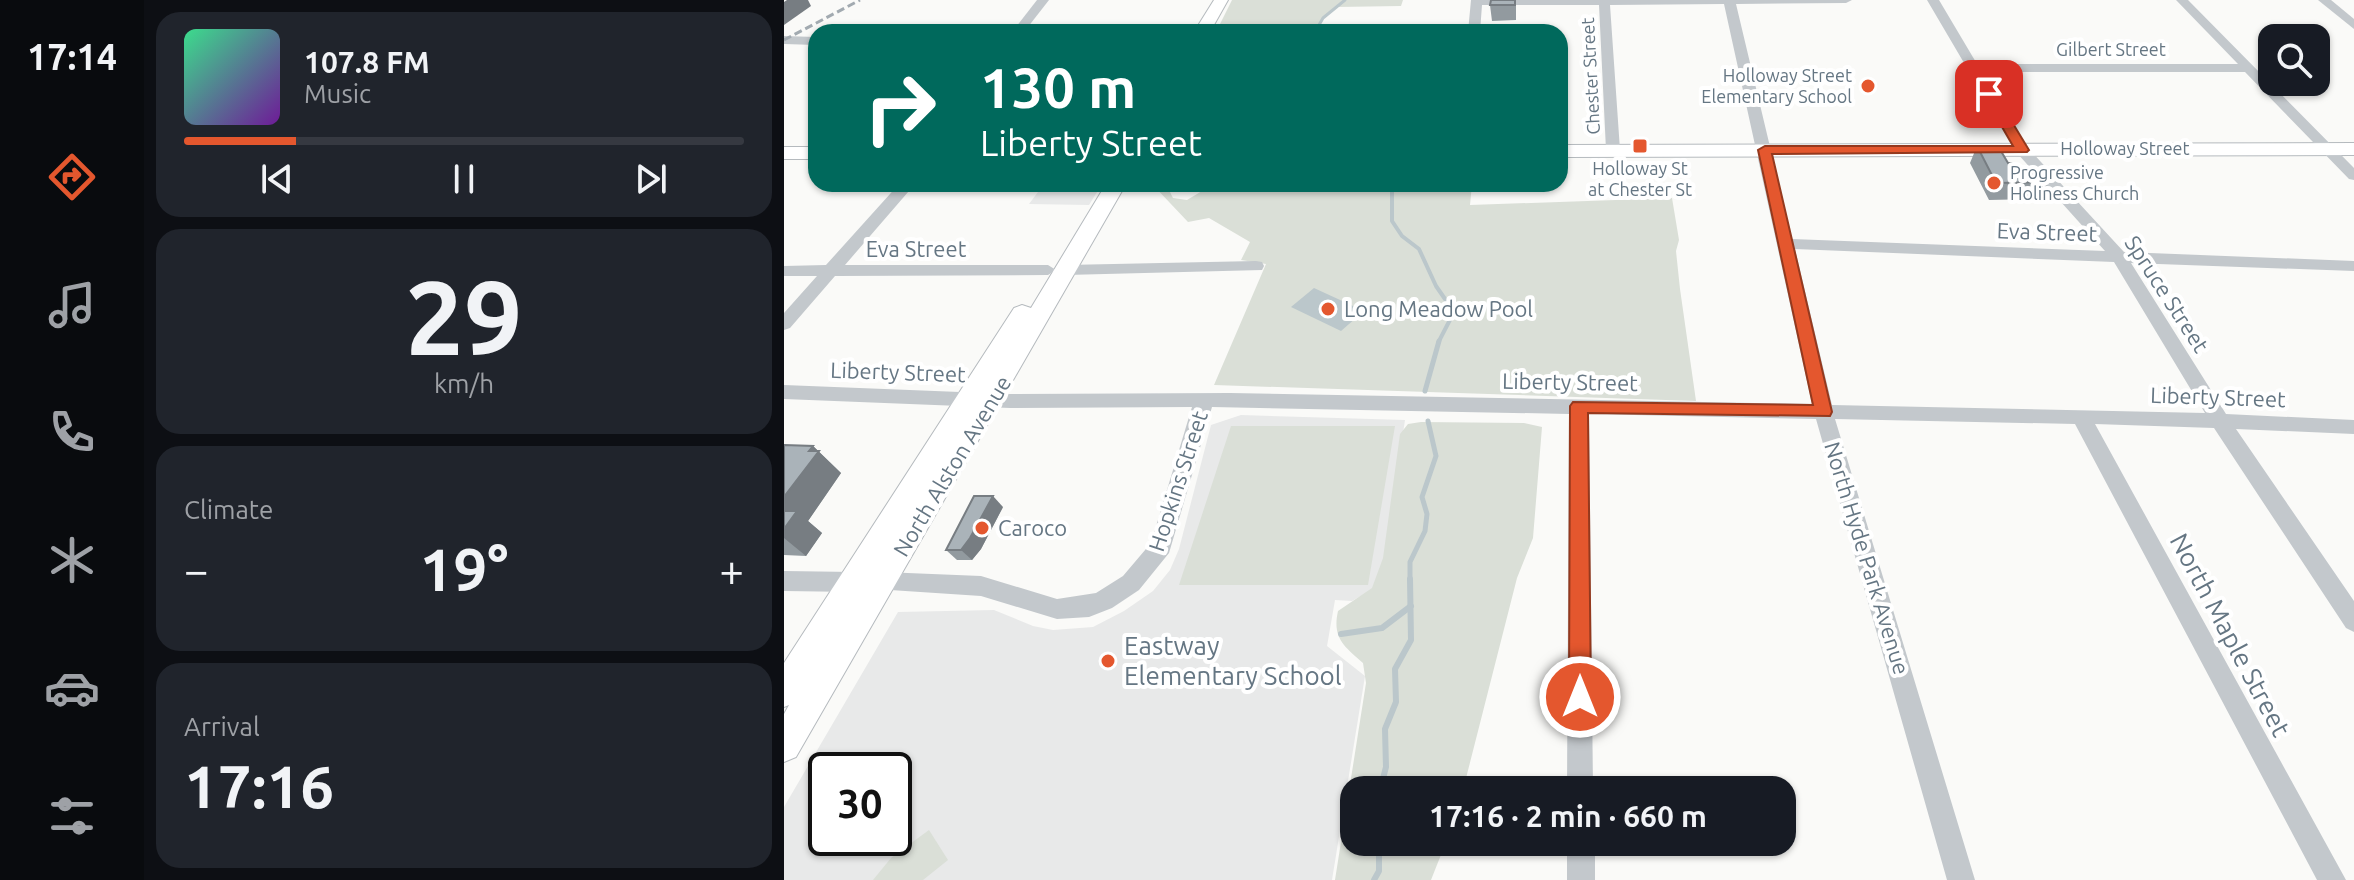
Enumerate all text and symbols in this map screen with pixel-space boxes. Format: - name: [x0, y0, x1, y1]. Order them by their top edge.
- street label: Chester Street: [1577, 17, 1603, 135]
- map controls: [2258, 24, 2330, 96]
- button: search: [2258, 24, 2330, 96]
- text: 17:14: [27, 36, 117, 77]
- street label: Gilbert Street: [2056, 39, 2166, 59]
- text: 107.8 FM: [304, 45, 430, 79]
- icon: right: [848, 56, 952, 160]
- text: 130 m: [980, 56, 1136, 119]
- pin: [1955, 60, 2023, 128]
- place label: Holloway Street Elementary School: [1701, 65, 1852, 106]
- icon: arrive: [1967, 72, 2011, 116]
- marker: Holloway Street Elementary School: [1859, 77, 1877, 95]
- text: Music: [304, 79, 371, 108]
- text: Liberty Street: [980, 122, 1202, 163]
- marker: Holloway St at Chester St: [1631, 137, 1649, 155]
- street label: Holloway Street: [2060, 138, 2190, 158]
- icon: directions: [44, 149, 100, 205]
- icon: previous: [255, 157, 299, 201]
- icon: pause: [442, 157, 486, 201]
- icon: next: [629, 157, 673, 201]
- place label: Holloway St at Chester St: [1588, 158, 1692, 199]
- place label: Progressive Holiness Church: [2010, 162, 2139, 203]
- marker: Progressive Holiness Church: [1985, 174, 2003, 192]
- street label: Eva Street: [1996, 217, 2098, 246]
- street label: Spruce Street: [2120, 231, 2215, 357]
- street label: Eva Street: [866, 236, 967, 261]
- text: 29: [405, 258, 523, 375]
- icon: music: [44, 277, 100, 333]
- place label: Long Meadow Pool: [1344, 296, 1533, 321]
- marker: Long Meadow Pool: [1319, 300, 1337, 318]
- street label: Liberty Street: [830, 357, 967, 386]
- street label: Liberty Street: [1502, 368, 1638, 395]
- text: km/h: [434, 369, 494, 398]
- street label: North Alston Avenue: [888, 371, 1015, 560]
- street label: Liberty Street: [2150, 382, 2287, 411]
- icon: phone: [44, 404, 100, 460]
- street label: Hopkins Street: [1143, 407, 1212, 554]
- street label: North Hyde Park Avenue: [1820, 438, 1915, 677]
- text: Climate: [184, 495, 273, 524]
- place label: Caroco: [998, 515, 1067, 540]
- marker: Caroco: [973, 519, 991, 537]
- street label: North Maple Street: [2165, 528, 2296, 741]
- icon: climate: [44, 532, 100, 588]
- text: 19°: [420, 535, 508, 602]
- text: −: [184, 545, 209, 594]
- text: +: [719, 545, 744, 594]
- place label: Eastway Elementary School: [1124, 631, 1342, 690]
- marker: Eastway Elementary School: [1099, 652, 1117, 670]
- position arrow: [1538, 655, 1622, 739]
- icon: car: [44, 660, 100, 716]
- text: Arrival: [184, 712, 260, 741]
- text: 17:16: [184, 752, 334, 819]
- speed limit sign: 30: [808, 752, 912, 856]
- icon: filters: [44, 788, 100, 844]
- text: 17:16 · 2 min · 660 m: [1429, 799, 1707, 833]

